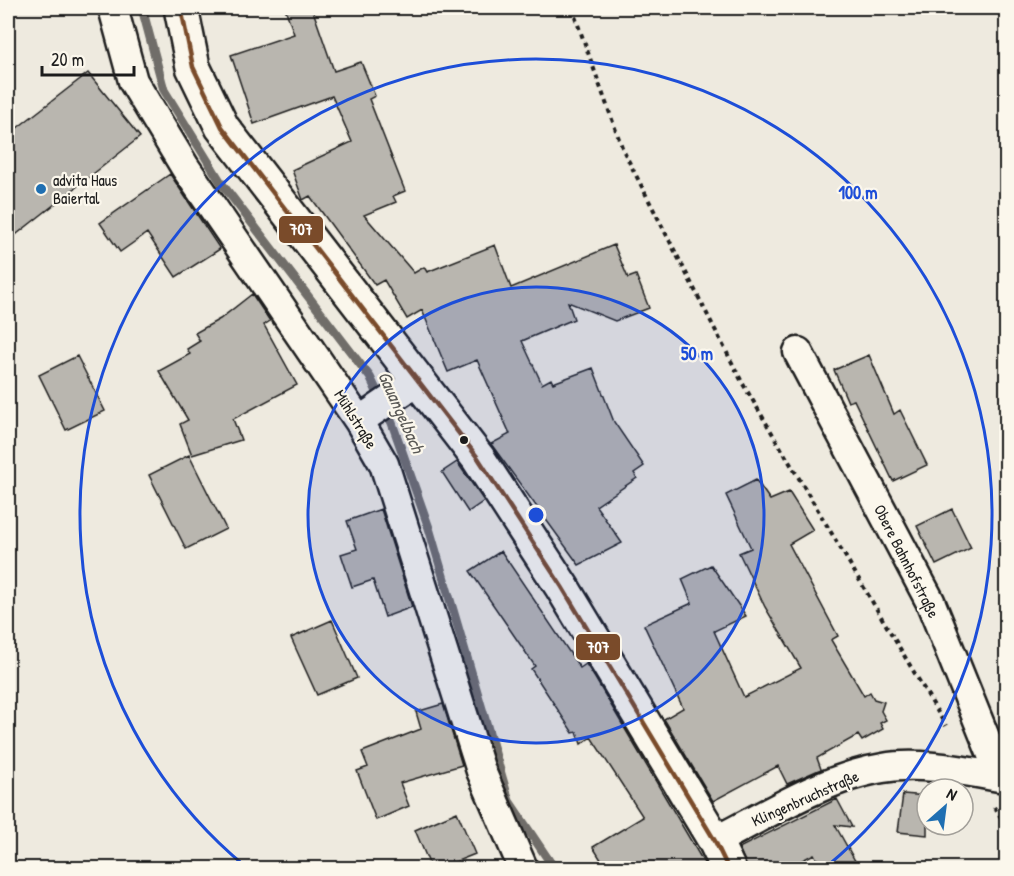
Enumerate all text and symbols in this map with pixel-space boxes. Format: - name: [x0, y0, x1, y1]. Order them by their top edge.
- scale bar: [42, 39, 134, 77]
- text: 20 m: [51, 47, 84, 72]
- place label: advita Haus Baiertal: [53, 169, 117, 209]
- text: 100 m: [838, 180, 878, 205]
- marker: advita Haus Baiertal: [34, 182, 48, 196]
- line badge: 707: [278, 215, 324, 244]
- text: 707: [288, 218, 313, 240]
- text: 50 m: [681, 341, 713, 366]
- water label: Gauangelbach: [372, 367, 431, 458]
- street label: Mühlstraße: [329, 385, 383, 453]
- unlabelled marker: [458, 434, 470, 446]
- street label: Obere Bahnhofstraße: [869, 501, 945, 622]
- centre of rings: [526, 505, 546, 525]
- line badge: 707: [575, 633, 621, 661]
- text: 707: [585, 636, 610, 658]
- street label: Klingenbruchstraße: [748, 764, 863, 831]
- north arrow: [915, 777, 975, 837]
- text: N: [943, 782, 961, 806]

